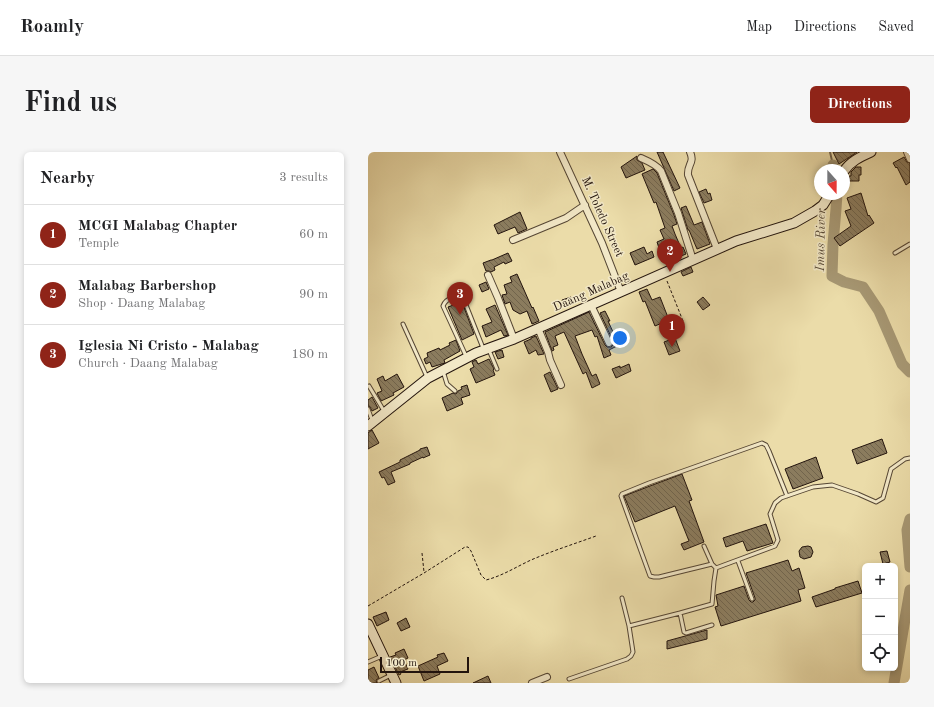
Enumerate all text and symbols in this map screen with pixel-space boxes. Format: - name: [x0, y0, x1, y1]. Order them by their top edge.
- text: Roamly: [20, 18, 84, 37]
- text: Map: [746, 20, 772, 34]
- text: Directions: [794, 20, 856, 34]
- text: Saved: [878, 20, 914, 34]
- button: Directions: [810, 86, 910, 123]
- text: Find us: [24, 90, 117, 118]
- north arrow: [814, 164, 850, 200]
- text: Nearby: [40, 170, 95, 187]
- text: 3 results: [279, 171, 328, 184]
- street label: M. Toledo Street: [579, 175, 625, 259]
- water label: Imus River: [814, 208, 828, 273]
- text: MCGI Malabag Chapter: [78, 219, 237, 234]
- text: 1: [49, 228, 57, 241]
- text: 60 m: [299, 228, 328, 241]
- text: Temple: [78, 237, 119, 250]
- pin: 2: [657, 239, 683, 272]
- street label: Daang Malabag: [551, 270, 631, 314]
- text: Malabag Barbershop: [78, 279, 216, 294]
- pin: 3: [447, 282, 473, 315]
- text: 2: [49, 288, 57, 301]
- text: 90 m: [299, 288, 328, 301]
- text: Shop · Daang Malabag: [78, 297, 205, 310]
- pin: 1: [659, 314, 685, 347]
- your location: [610, 328, 630, 348]
- text: Iglesia Ni Cristo - Malabag: [78, 339, 259, 354]
- text: 3: [49, 348, 57, 361]
- text: 180 m: [291, 348, 328, 361]
- text: Church · Daang Malabag: [78, 357, 218, 370]
- map controls: [862, 563, 898, 671]
- button: +: [862, 563, 898, 599]
- button: −: [862, 599, 898, 635]
- button: locate: [862, 635, 898, 671]
- scale bar: [380, 655, 469, 674]
- text: 100 m: [386, 658, 417, 669]

